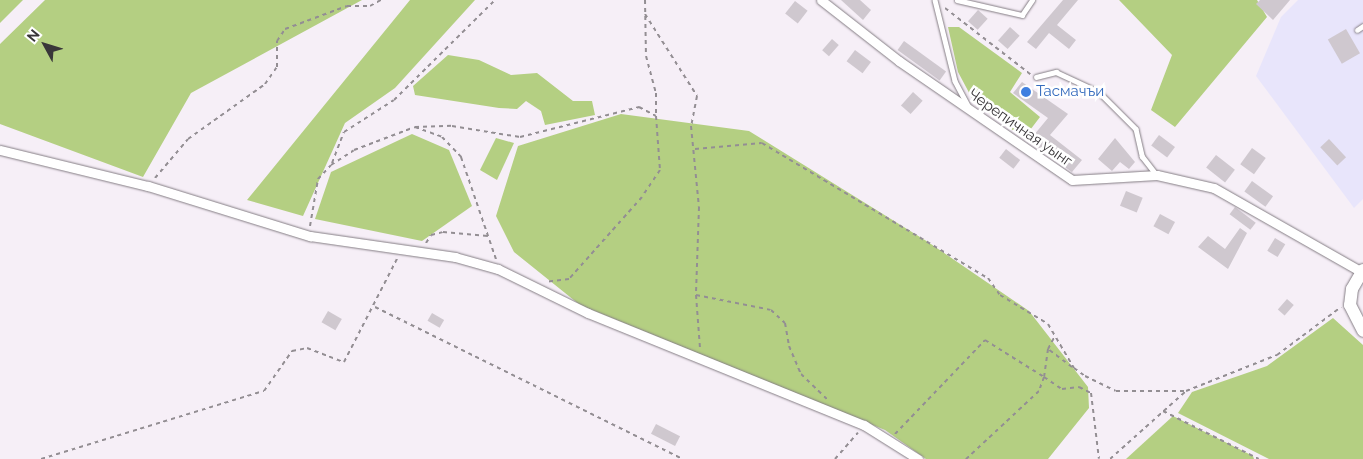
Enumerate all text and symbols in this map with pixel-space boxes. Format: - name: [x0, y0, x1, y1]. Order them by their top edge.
- north arrow: [20, 20, 70, 70]
- text: N: [24, 26, 43, 45]
- place label: Тасмачъи: [1036, 83, 1104, 101]
- street label: Черепичная уынг: [964, 85, 1076, 171]
- marker: Тасмачъи: [1020, 86, 1032, 98]

